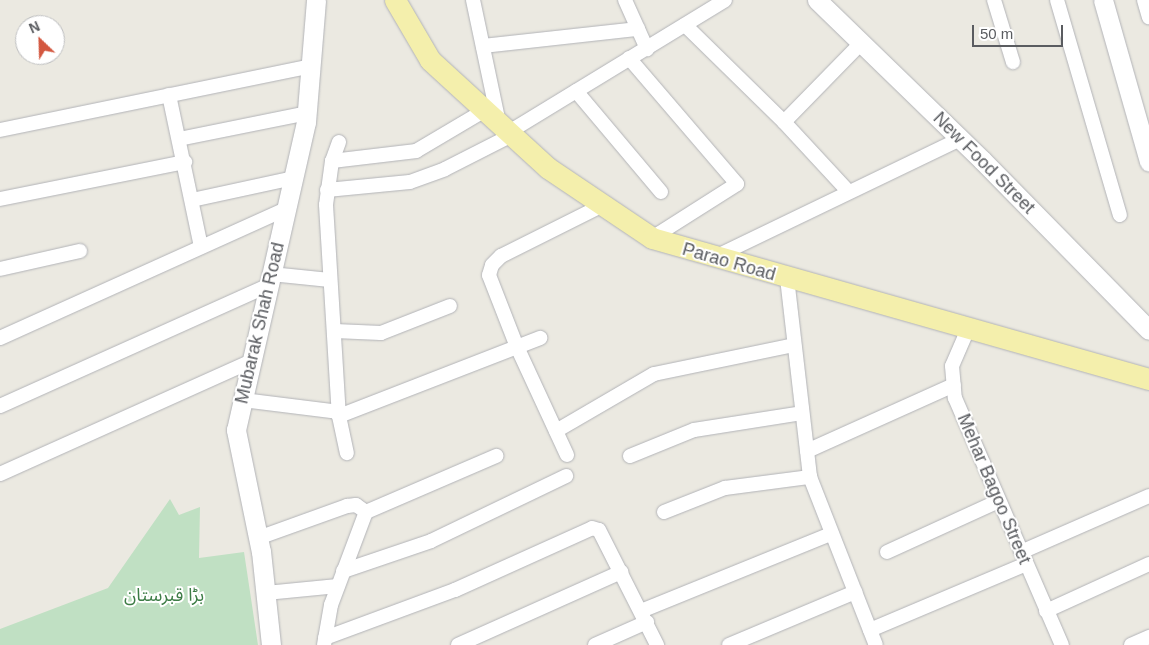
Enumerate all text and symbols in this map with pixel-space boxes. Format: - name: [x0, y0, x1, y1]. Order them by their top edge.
- north arrow: [15, 15, 65, 65]
- scale bar: [974, 15, 1065, 47]
- text: N: [26, 18, 42, 37]
- text: 50 m: [980, 25, 1013, 42]
- street label: New Food Street: [929, 108, 1039, 218]
- street label: Parao Road: [680, 238, 778, 286]
- street label: Mubarak Shah Road: [231, 240, 289, 406]
- street label: Mehar Bagoo Street: [953, 411, 1035, 567]
- park label: بڑا قبرستان: [124, 584, 204, 606]

